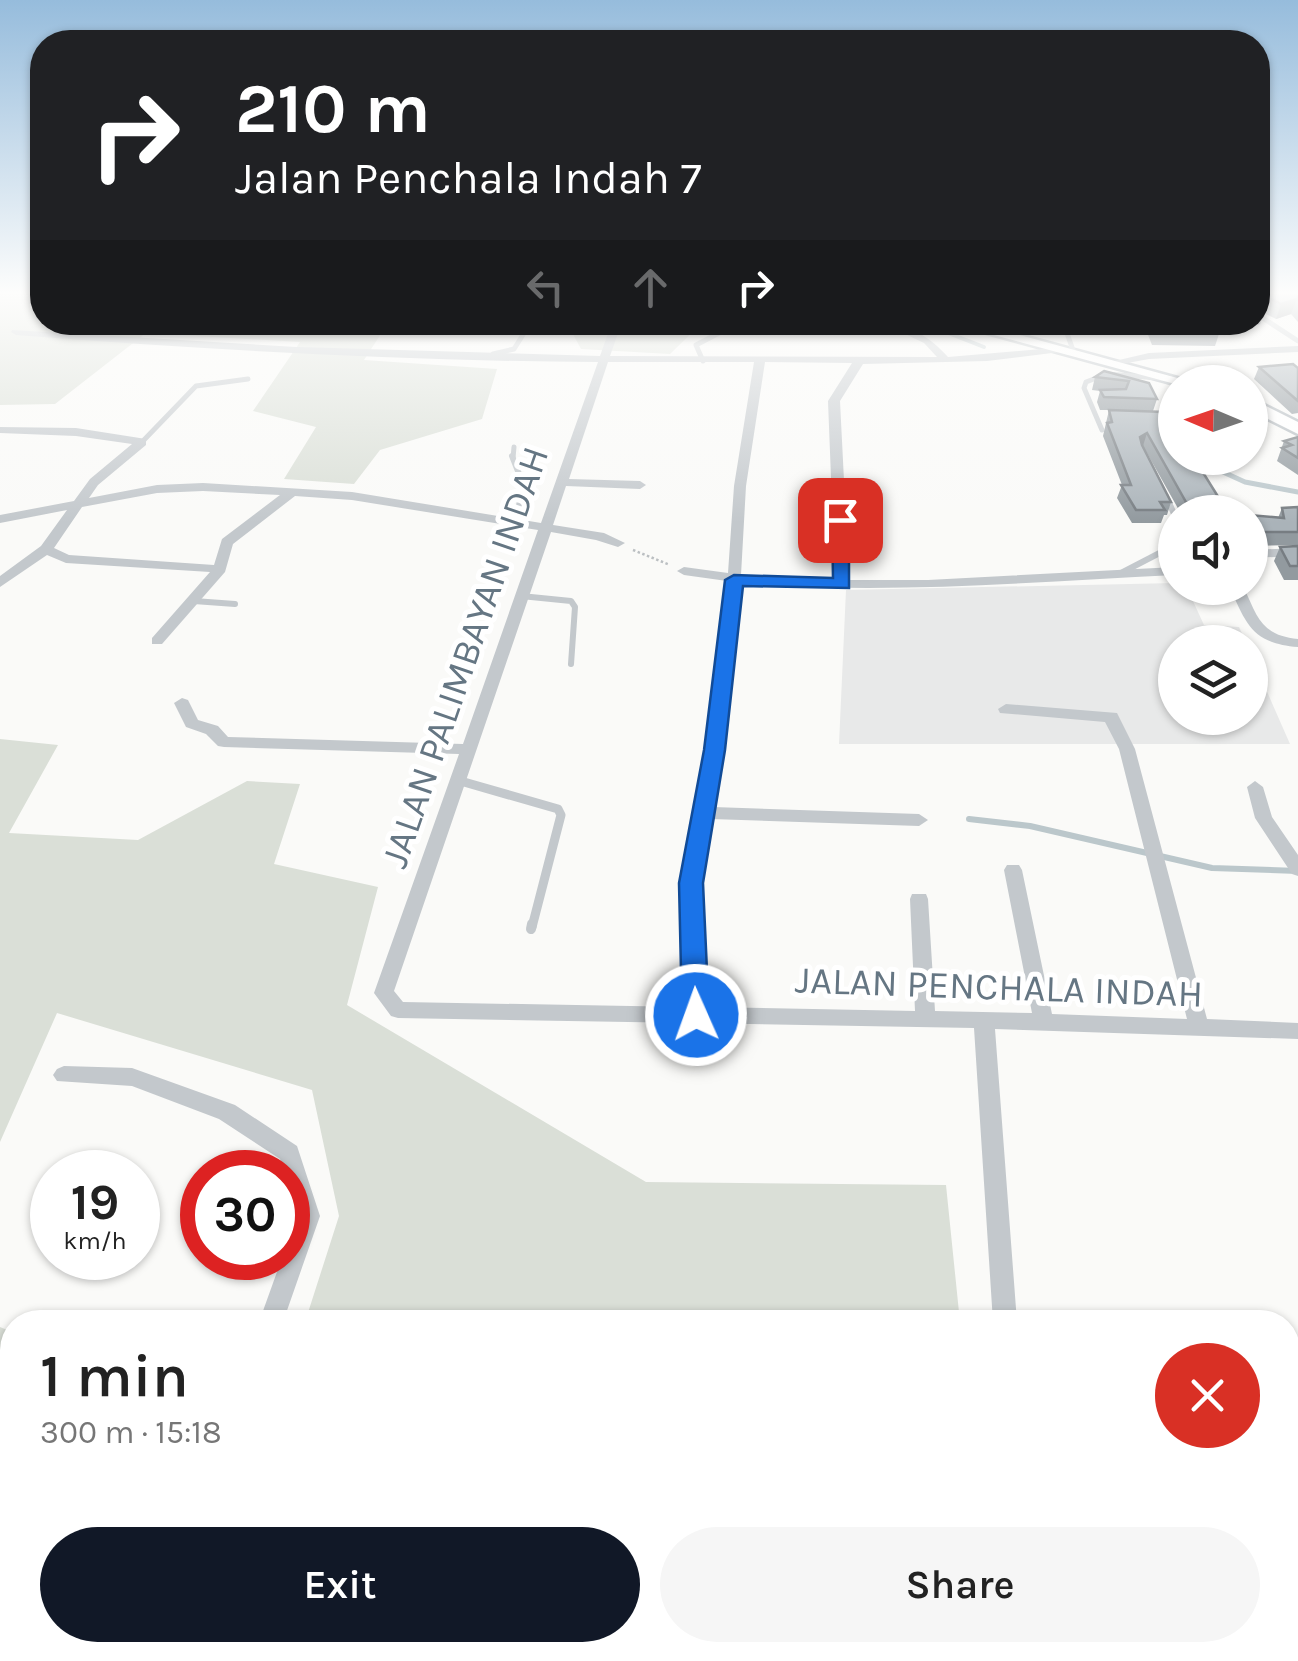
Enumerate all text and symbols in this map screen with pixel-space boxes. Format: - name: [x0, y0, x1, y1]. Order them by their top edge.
- text: 210 m: [235, 68, 431, 150]
- icon: right: [70, 70, 200, 200]
- text: Jalan Penchala Indah 7: [235, 152, 702, 204]
- icon: left: [518, 260, 573, 315]
- icon: ahead: [623, 260, 678, 315]
- icon: right: [728, 260, 783, 315]
- north arrow: [1158, 365, 1268, 475]
- map controls: [1158, 365, 1268, 735]
- street label: JALAN PALIMBAYAN INDAH: [372, 441, 558, 873]
- pin: [798, 478, 883, 563]
- icon: arrive: [813, 493, 868, 548]
- button: sound: [1158, 495, 1268, 605]
- button: layers: [1158, 625, 1268, 735]
- street label: JALAN PENCHALA INDAH: [794, 957, 1204, 1017]
- position arrow: [644, 963, 748, 1067]
- speed limit sign: 30: [180, 1150, 310, 1280]
- text: 19: [71, 1173, 119, 1232]
- text: km/h: [63, 1226, 127, 1255]
- text: 1 min: [40, 1341, 189, 1411]
- button: close: [1155, 1343, 1260, 1448]
- text: 300 m · 15:18: [40, 1414, 222, 1451]
- button: Exit: [40, 1527, 640, 1642]
- button: Share: [660, 1527, 1260, 1642]

